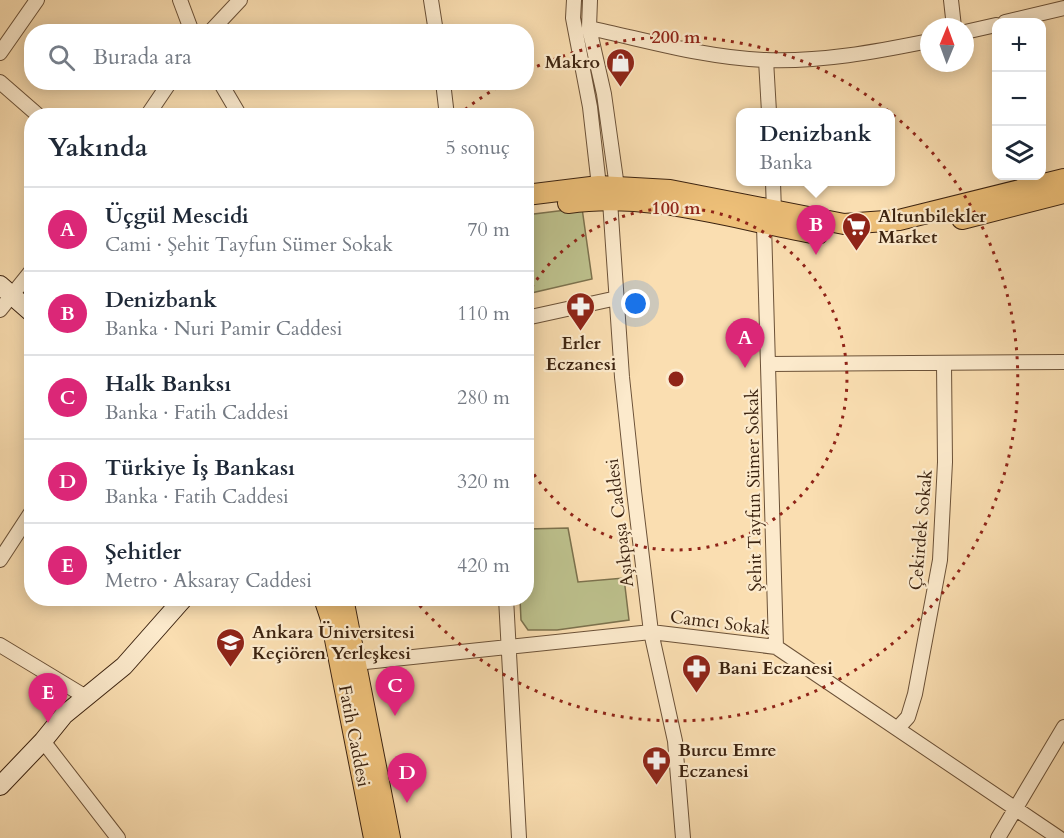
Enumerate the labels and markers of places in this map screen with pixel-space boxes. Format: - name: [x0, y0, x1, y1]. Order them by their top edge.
- shop icon: Makro: [605, 46, 637, 88]
- place label: Makro: [545, 50, 600, 75]
- place label: Altunbilekler Market: [878, 204, 987, 250]
- pin: B: [796, 206, 836, 255]
- supermarket icon: Altunbilekler Market: [841, 210, 873, 252]
- pharmacy icon: Erler Eczanesi: [565, 290, 597, 332]
- pin: A: [726, 318, 764, 368]
- place label: Erler Eczanesi: [546, 331, 617, 377]
- centre of rings: [666, 369, 686, 389]
- place label: Ankara Üniversitesi Keçiören Yerleşkesi: [252, 620, 415, 666]
- school or university icon: Ankara Üniversitesi Keçiören Yerleşkesi: [215, 626, 247, 668]
- pharmacy icon: Bani Eczanesi: [681, 652, 713, 694]
- place label: Bani Eczanesi: [718, 656, 833, 681]
- pin: C: [376, 666, 414, 716]
- pin: E: [28, 674, 68, 723]
- place label: Burcu Emre Eczanesi: [678, 738, 776, 784]
- pharmacy icon: Burcu Emre Eczanesi: [641, 744, 673, 786]
- pin: D: [388, 754, 426, 803]

